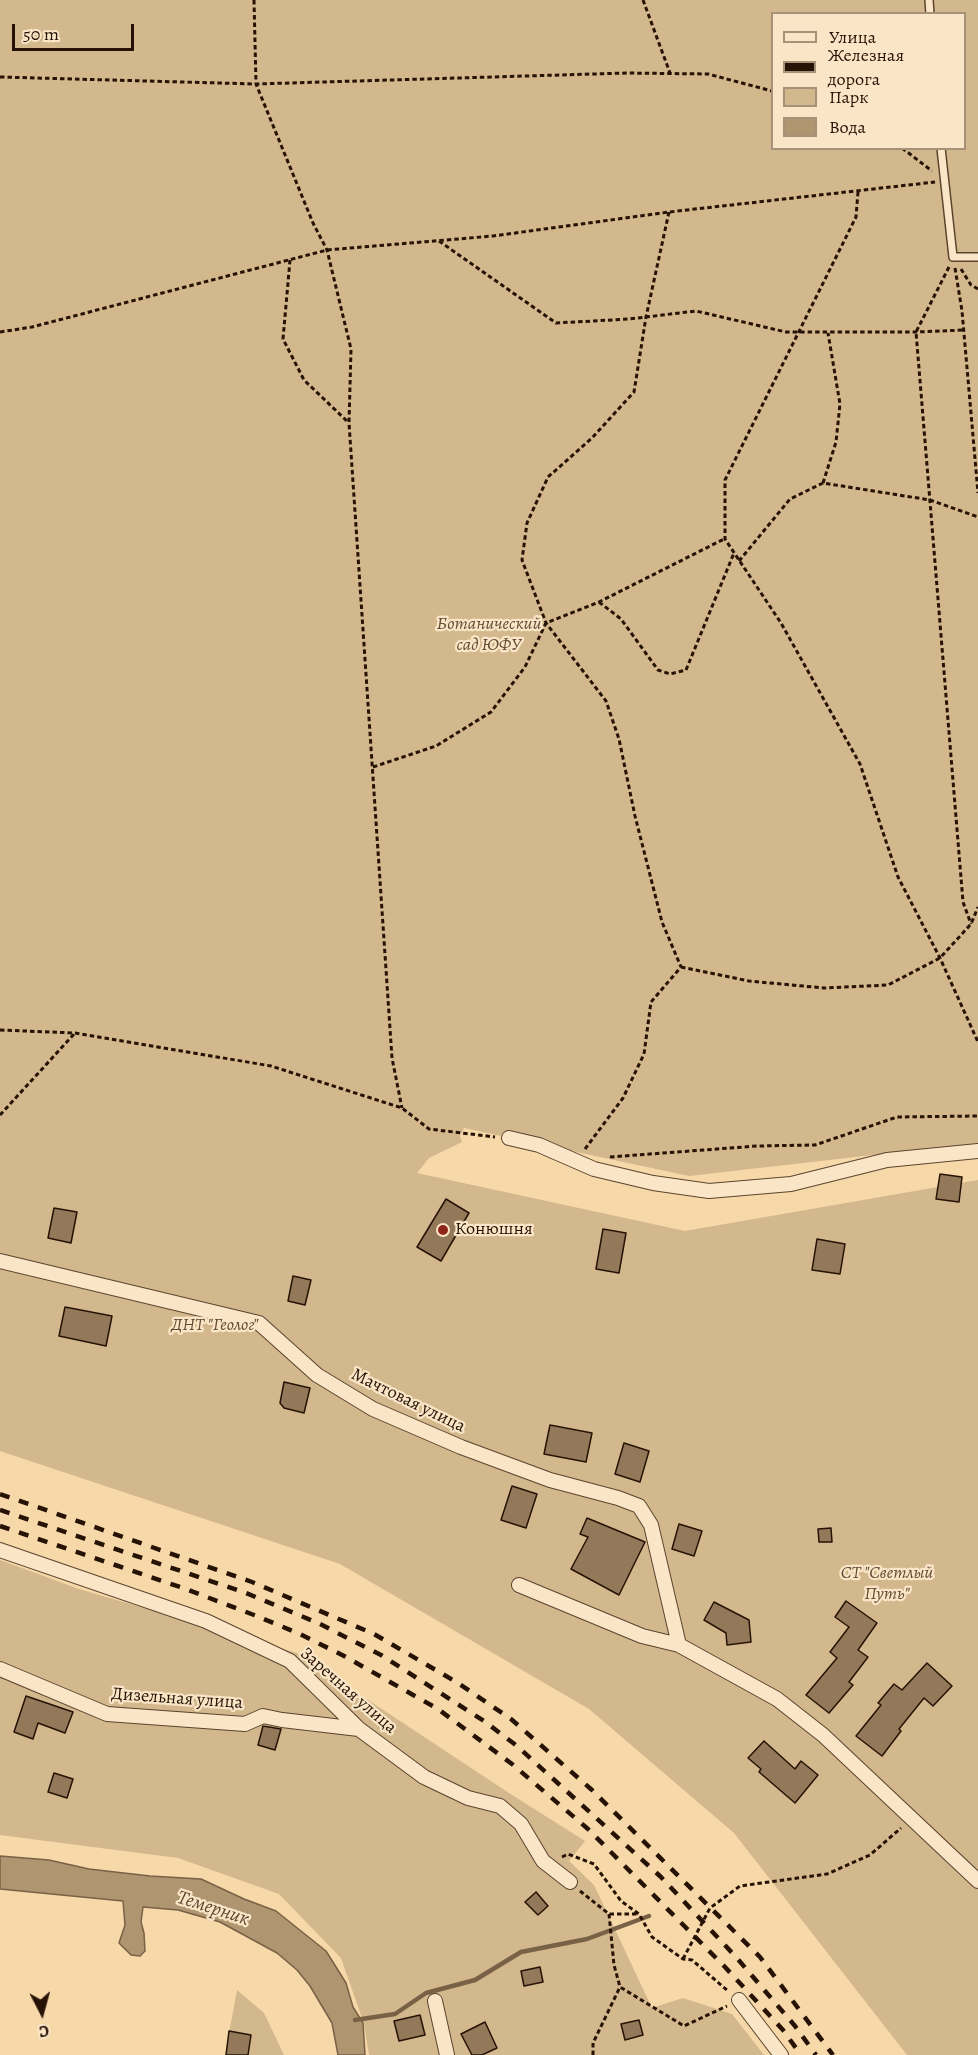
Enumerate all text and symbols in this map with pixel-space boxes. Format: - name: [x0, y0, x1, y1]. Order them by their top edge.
- scale bar: [15, 12, 136, 50]
- legend: [771, 12, 966, 150]
- text: 50 m: [23, 22, 59, 46]
- text: Улица: [829, 25, 876, 49]
- text: Железная дорога: [828, 43, 904, 91]
- text: Парк: [829, 85, 869, 109]
- text: Вода: [829, 115, 866, 139]
- park label: Ботанический сад ЮФУ: [436, 614, 542, 656]
- place label: Конюшня: [455, 1219, 533, 1241]
- marker: Конюшня: [436, 1223, 450, 1237]
- park label: ДНТ "Геолог": [172, 1315, 258, 1337]
- street label: Мачтовая улица: [347, 1364, 469, 1438]
- park label: СТ "Светлый Путь": [841, 1563, 933, 1606]
- street label: Заречная улица: [295, 1643, 401, 1739]
- street label: Дизельная улица: [111, 1684, 243, 1714]
- water label: Темерник: [174, 1886, 252, 1932]
- north arrow: [12, 1983, 72, 2043]
- text: С: [38, 2019, 50, 2042]

